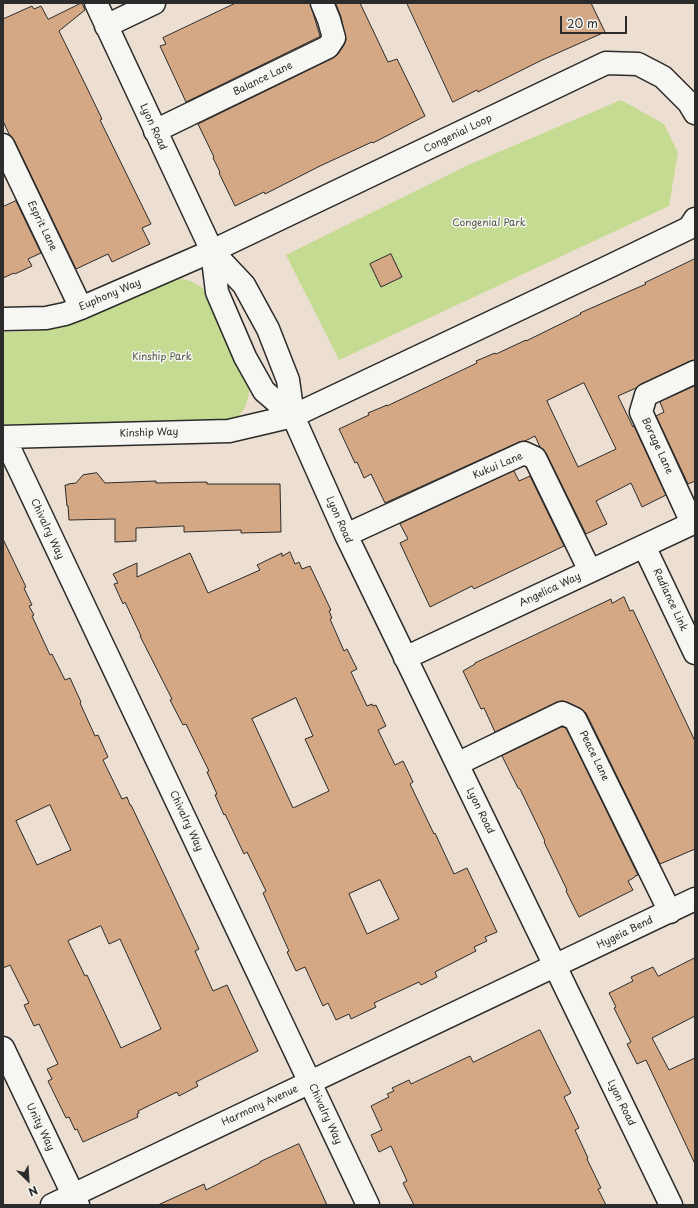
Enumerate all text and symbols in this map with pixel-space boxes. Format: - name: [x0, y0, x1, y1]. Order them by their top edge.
- scale bar: [562, 8, 629, 34]
- text: 20 m: [567, 14, 598, 32]
- street label: Balance Lane: [231, 59, 295, 99]
- street label: Lyon Road: [137, 102, 169, 152]
- street label: Congenial Loop: [422, 112, 494, 156]
- street label: Esprit Lane: [25, 199, 59, 253]
- park label: Congenial Park: [452, 217, 526, 229]
- street label: Euphony Way: [77, 277, 143, 313]
- park label: Kinship Park: [132, 351, 192, 363]
- street label: Borage Lane: [639, 416, 675, 476]
- street label: Kinship Way: [119, 426, 179, 440]
- street label: Kukui Lane: [471, 450, 525, 482]
- street label: Lyon Road: [323, 495, 355, 545]
- street label: Chivalry Way: [28, 497, 66, 561]
- street label: Radiance Link: [650, 567, 690, 633]
- street label: Angelica Way: [517, 570, 583, 610]
- street label: Peace Lane: [577, 729, 611, 783]
- street label: Lyon Road: [464, 786, 496, 836]
- street label: Chivalry Way: [167, 789, 205, 853]
- street label: Hygeia Bend: [595, 914, 655, 952]
- street label: Lyon Road: [605, 1078, 637, 1128]
- street label: Chivalry Way: [306, 1082, 344, 1146]
- street label: Harmony Avenue: [220, 1083, 300, 1129]
- street label: Unity Way: [23, 1101, 57, 1153]
- north arrow: [8, 1160, 48, 1200]
- text: N: [26, 1182, 41, 1201]

